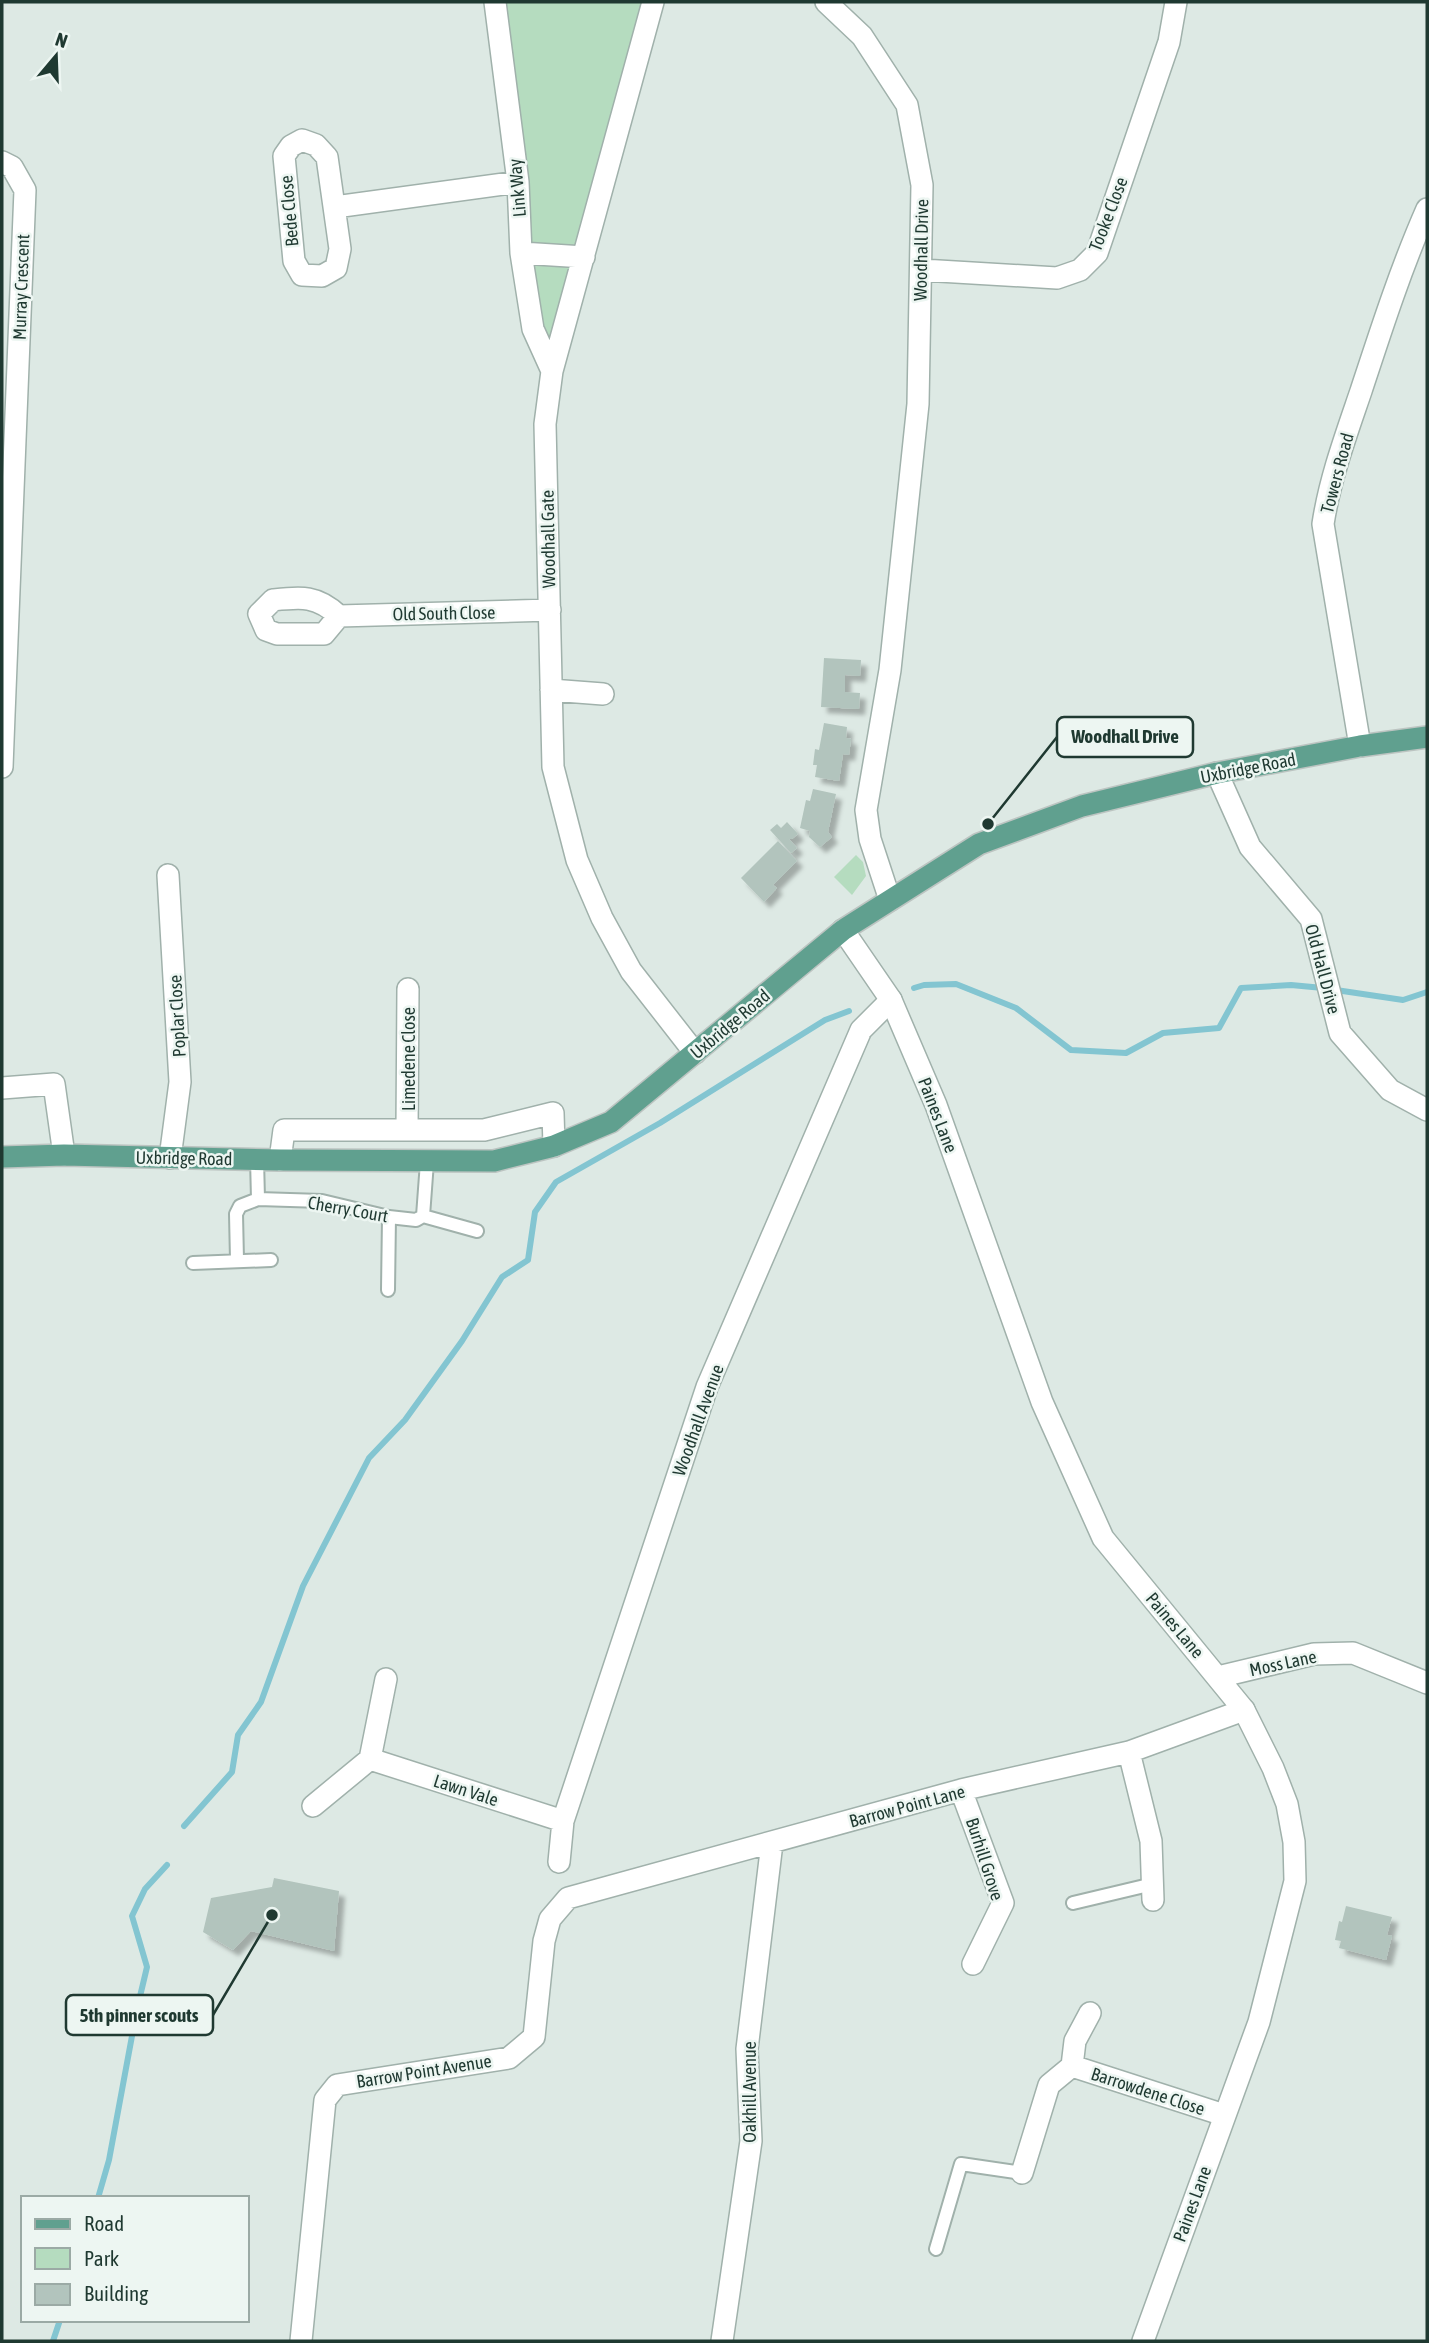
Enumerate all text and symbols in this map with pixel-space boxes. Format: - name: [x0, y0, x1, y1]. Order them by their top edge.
- north arrow: [21, 21, 91, 91]
- text: N: [53, 28, 70, 52]
- street label: Link Way: [504, 158, 530, 218]
- street label: Bede Close: [275, 174, 303, 248]
- street label: Tooke Close: [1084, 174, 1132, 254]
- street label: Woodhall Drive: [910, 199, 932, 301]
- street label: Murray Crescent: [9, 234, 33, 340]
- street label: Towers Road: [1316, 431, 1358, 515]
- street label: Woodhall Gate: [537, 490, 559, 588]
- street label: Old South Close: [392, 602, 496, 624]
- callout: Woodhall Drive: [1057, 717, 1193, 757]
- text: Woodhall Drive: [1070, 725, 1179, 747]
- street label: Uxbridge Road: [1198, 748, 1298, 788]
- street label: Old Hall Drive: [1301, 922, 1345, 1016]
- street label: Poplar Close: [164, 974, 190, 1058]
- street label: Uxbridge Road: [686, 985, 774, 1063]
- street label: Limedene Close: [398, 1007, 419, 1111]
- street label: Paines Lane: [914, 1074, 962, 1156]
- street label: Uxbridge Road: [135, 1147, 233, 1169]
- street label: Cherry Court: [306, 1192, 390, 1226]
- street label: Woodhall Avenue: [668, 1361, 728, 1479]
- street label: Paines Lane: [1142, 1588, 1208, 1662]
- street label: Moss Lane: [1248, 1646, 1318, 1680]
- street label: Lawn Vale: [431, 1770, 501, 1810]
- street label: Barrow Point Lane: [847, 1780, 967, 1832]
- street label: Burhill Grove: [962, 1815, 1008, 1903]
- callout: 5th pinner scouts: [66, 1995, 213, 2035]
- text: 5th pinner scouts: [80, 2004, 199, 2026]
- street label: Oakhill Avenue: [739, 2041, 760, 2143]
- street label: Barrow Point Avenue: [355, 2050, 493, 2092]
- street label: Barrowdene Close: [1089, 2063, 1207, 2119]
- street label: Paines Lane: [1169, 2163, 1215, 2245]
- legend: [21, 2196, 248, 2322]
- text: Road: [84, 2211, 124, 2235]
- text: Park: [84, 2246, 119, 2270]
- text: Building: [84, 2281, 148, 2305]

